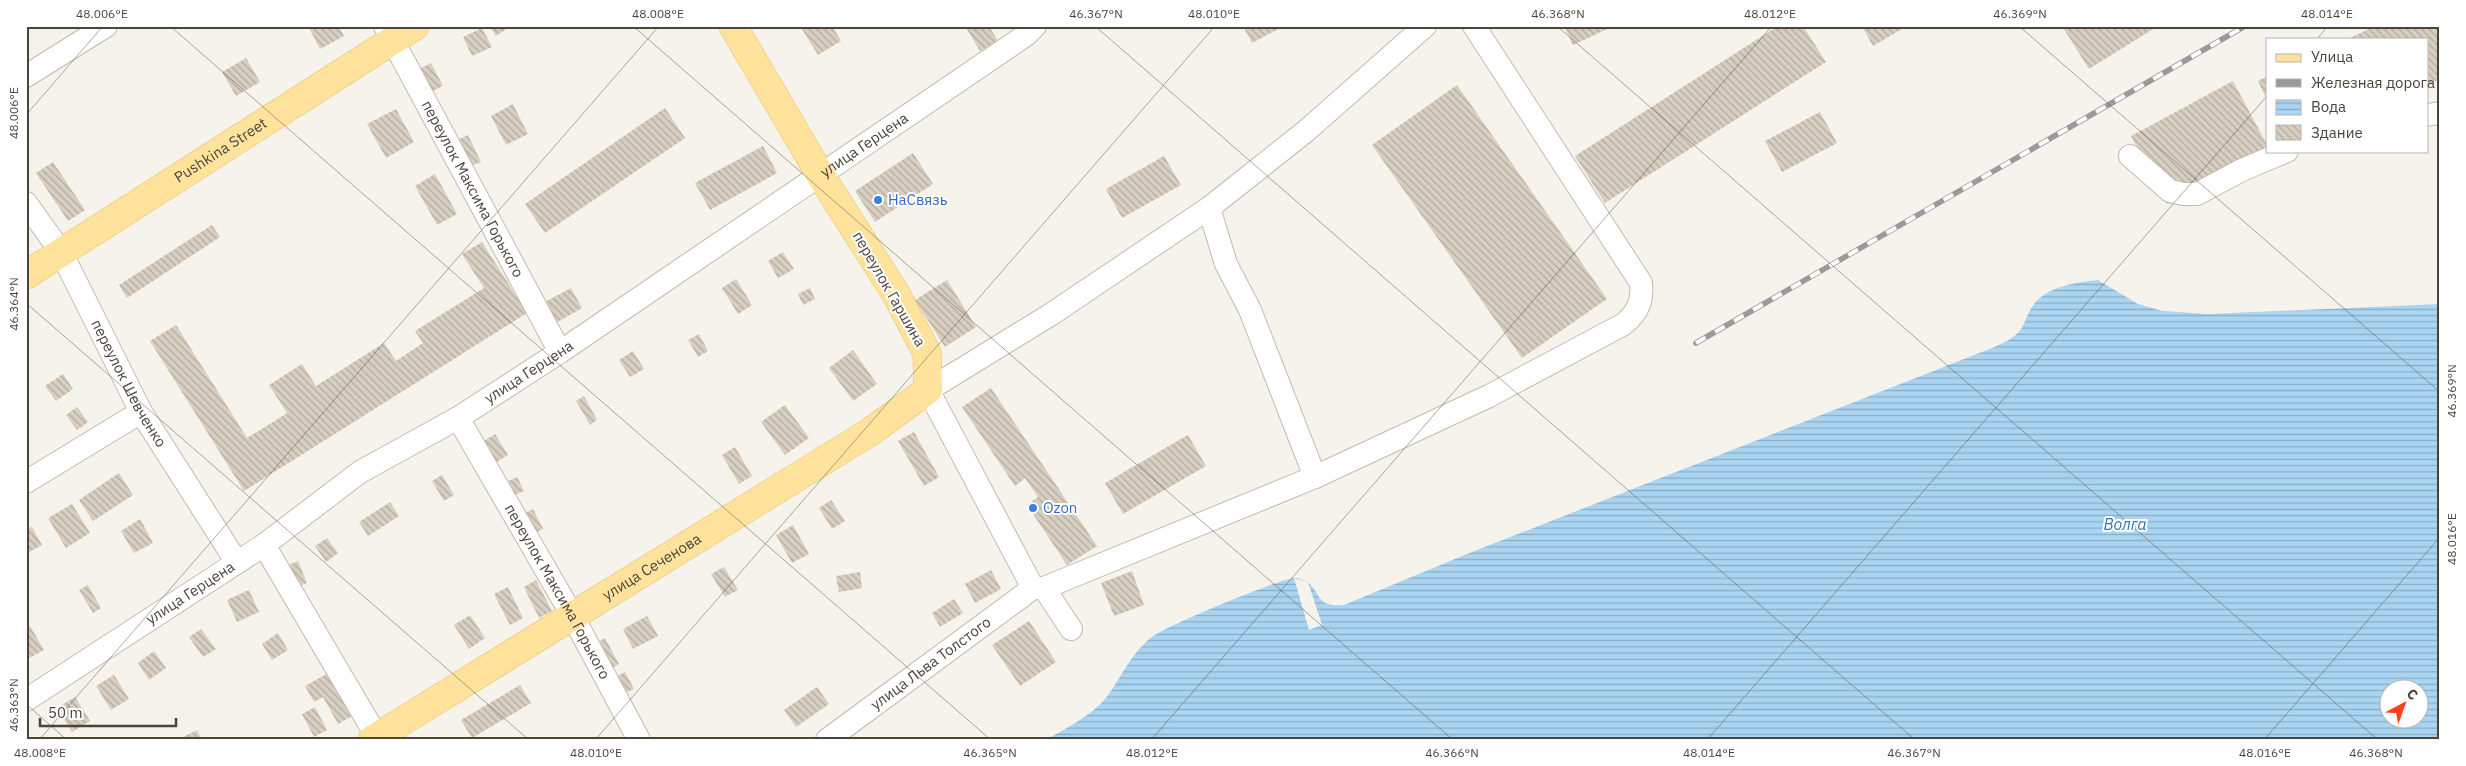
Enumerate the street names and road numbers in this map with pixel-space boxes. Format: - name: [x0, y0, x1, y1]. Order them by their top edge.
- street label: переулок Максима Горького: [418, 97, 528, 281]
- street label: улица Герцена: [816, 108, 912, 181]
- street label: Pushkina Street: [170, 113, 270, 187]
- street label: переулок Гаршина: [849, 228, 930, 350]
- street label: переулок Шевченко: [87, 316, 171, 451]
- street label: улица Герцена: [481, 336, 577, 407]
- street label: переулок Максима Горького: [501, 500, 615, 682]
- street label: улица Сеченова: [599, 529, 704, 604]
- street label: улица Герцена: [142, 557, 238, 628]
- street label: улица Льва Толстого: [866, 612, 995, 714]

